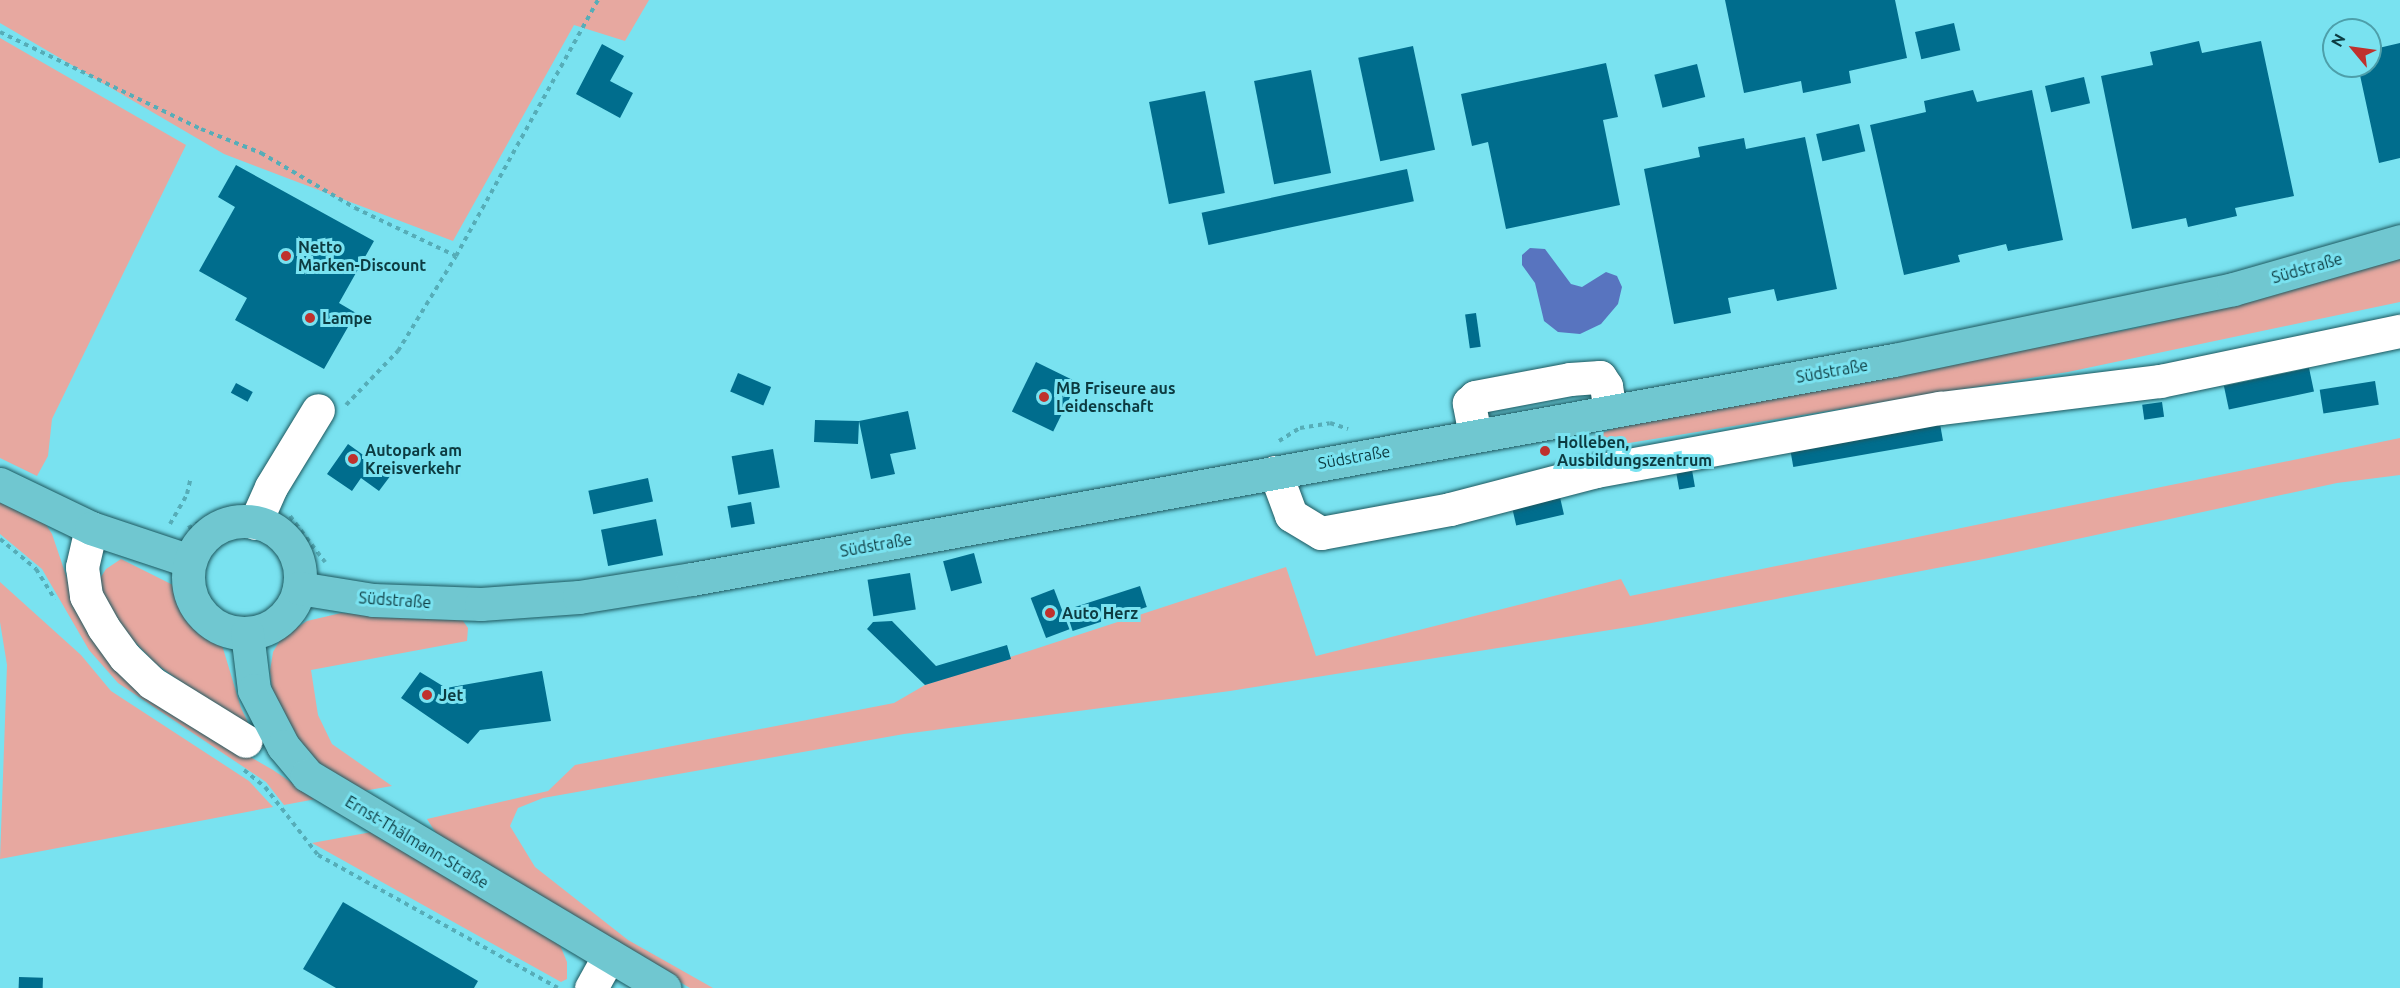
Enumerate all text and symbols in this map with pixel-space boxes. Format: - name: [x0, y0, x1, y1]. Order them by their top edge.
- north arrow: [2322, 18, 2382, 78]
- text: N: [2327, 31, 2349, 50]
- place label: Netto Marken-Discount: [298, 237, 426, 275]
- marker: Netto Marken-Discount: [279, 249, 293, 263]
- street label: Südstraße: [2269, 249, 2345, 287]
- place label: Lampe: [322, 308, 372, 328]
- marker: Lampe: [303, 311, 317, 325]
- street label: Südstraße: [1794, 355, 1870, 387]
- place label: MB Friseure aus Leidenschaft: [1056, 378, 1176, 416]
- marker: MB Friseure aus Leidenschaft: [1037, 390, 1051, 404]
- place label: Holleben, Ausbildungszentrum: [1557, 432, 1712, 470]
- place label: Autopark am Kreisverkehr: [365, 440, 462, 478]
- street label: Südstraße: [1316, 441, 1392, 473]
- marker: Holleben, Ausbildungszentrum: [1538, 444, 1552, 458]
- marker: Autopark am Kreisverkehr: [346, 452, 360, 466]
- street label: Südstraße: [838, 529, 914, 561]
- street label: Südstraße: [358, 588, 432, 612]
- place label: Auto Herz: [1062, 603, 1138, 623]
- marker: Auto Herz: [1043, 606, 1057, 620]
- place label: Jet: [439, 685, 463, 705]
- marker: Jet: [420, 688, 434, 702]
- street label: Ernst-Thälmann-Straße: [342, 792, 492, 892]

